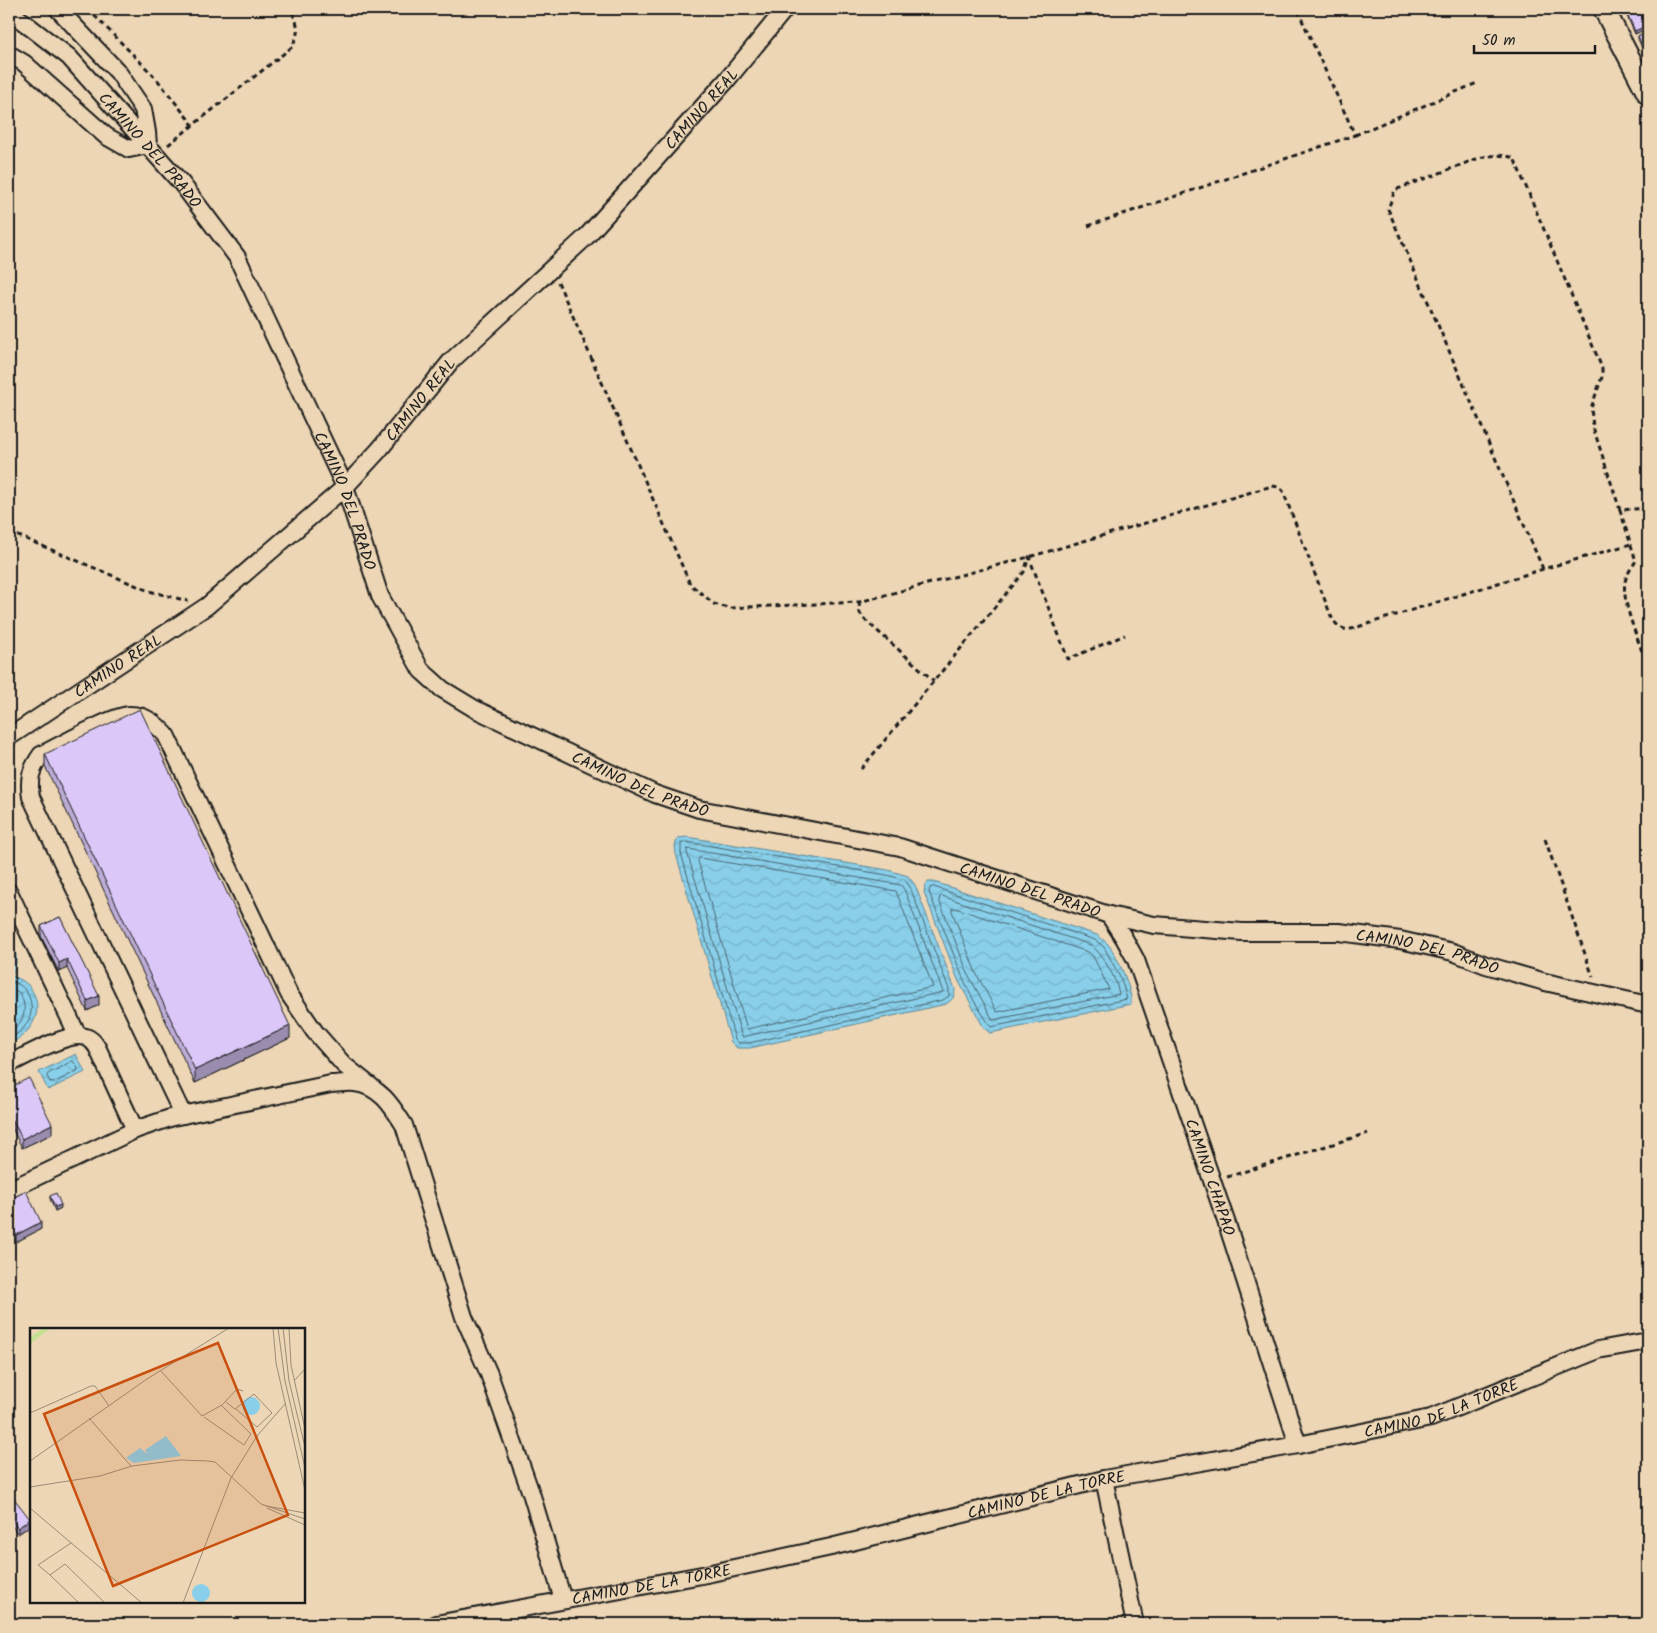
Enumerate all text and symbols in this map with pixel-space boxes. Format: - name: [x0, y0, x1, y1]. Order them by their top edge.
- scale bar: [1474, 22, 1596, 54]
- text: 50 m: [1482, 29, 1516, 53]
- street label: CAMINO REAL: [659, 64, 745, 156]
- street label: CAMINO DEL PRADO: [92, 87, 207, 214]
- street label: CAMINO REAL: [380, 353, 463, 448]
- street label: CAMINO DEL PRADO: [307, 428, 382, 574]
- street label: CAMINO REAL: [69, 628, 167, 705]
- street label: CAMINO DEL PRADO: [567, 745, 711, 825]
- street label: CAMINO DEL PRADO: [956, 856, 1103, 925]
- street label: CAMINO DEL PRADO: [1354, 923, 1501, 982]
- street label: CAMINO CHAPAO: [1178, 1116, 1241, 1239]
- inset map: [30, 1328, 305, 1603]
- street label: CAMINO DE LA TORRE: [1362, 1372, 1523, 1445]
- street label: CAMINO DE LA TORRE: [965, 1464, 1128, 1527]
- street label: CAMINO DE LA TORRE: [570, 1558, 734, 1613]

